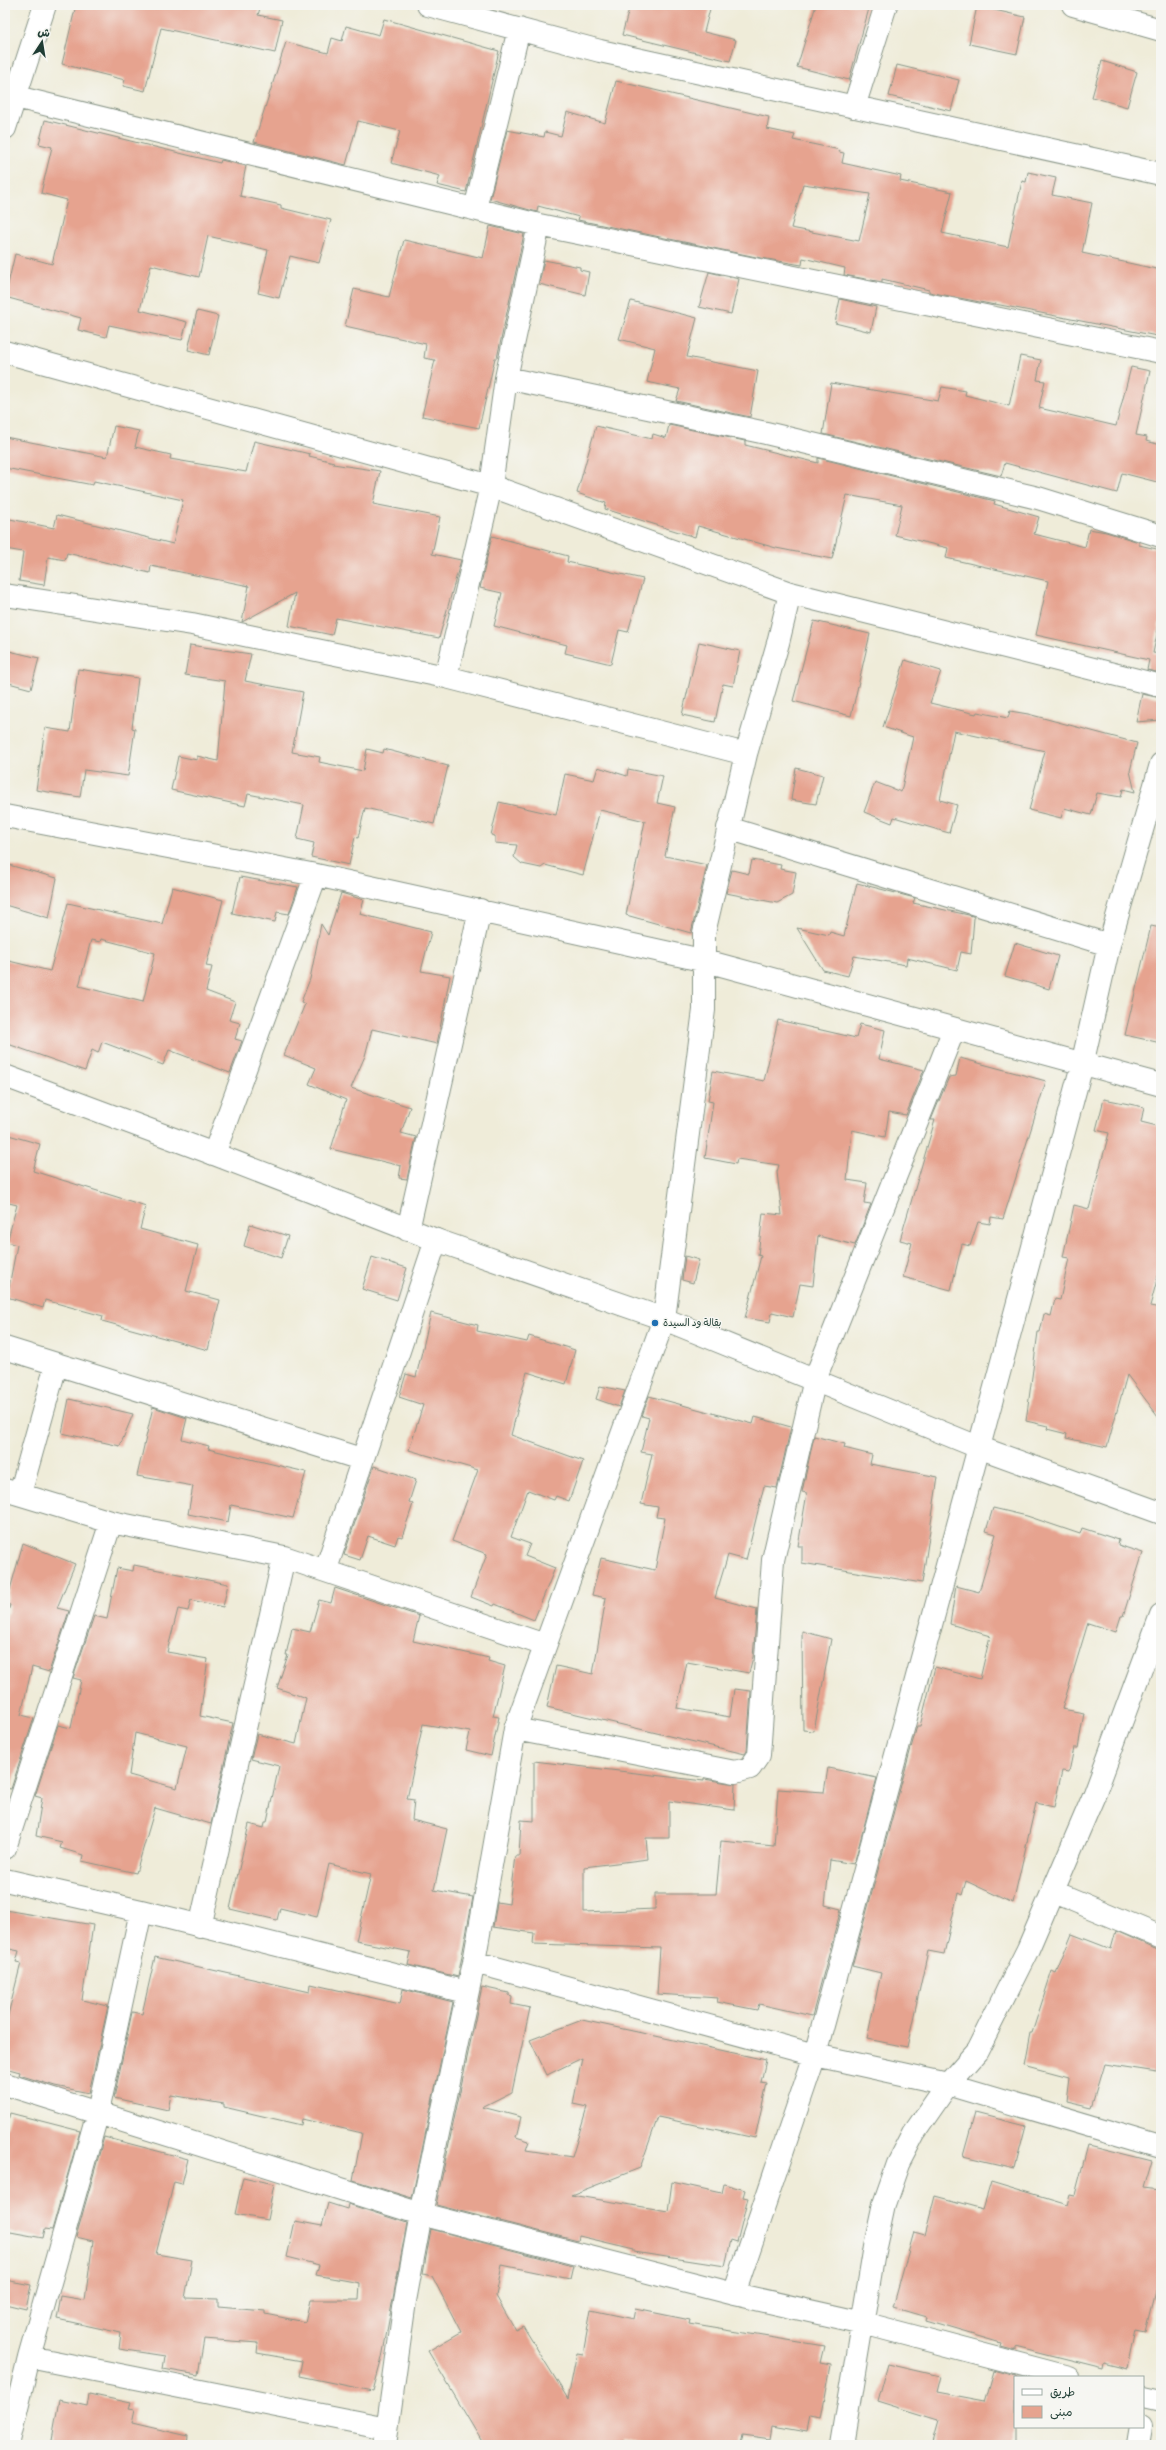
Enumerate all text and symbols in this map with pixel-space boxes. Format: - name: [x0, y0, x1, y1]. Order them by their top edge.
- north arrow: [22, 22, 62, 62]
- text: ش: [37, 25, 51, 40]
- place label: بقالة ود السيدة: [663, 1317, 722, 1329]
- marker: بقالة ود السيدة: [650, 1318, 660, 1328]
- legend: [1014, 2376, 1144, 2428]
- text: طريق: [1050, 2385, 1075, 2400]
- text: مبنى: [1050, 2405, 1073, 2420]

